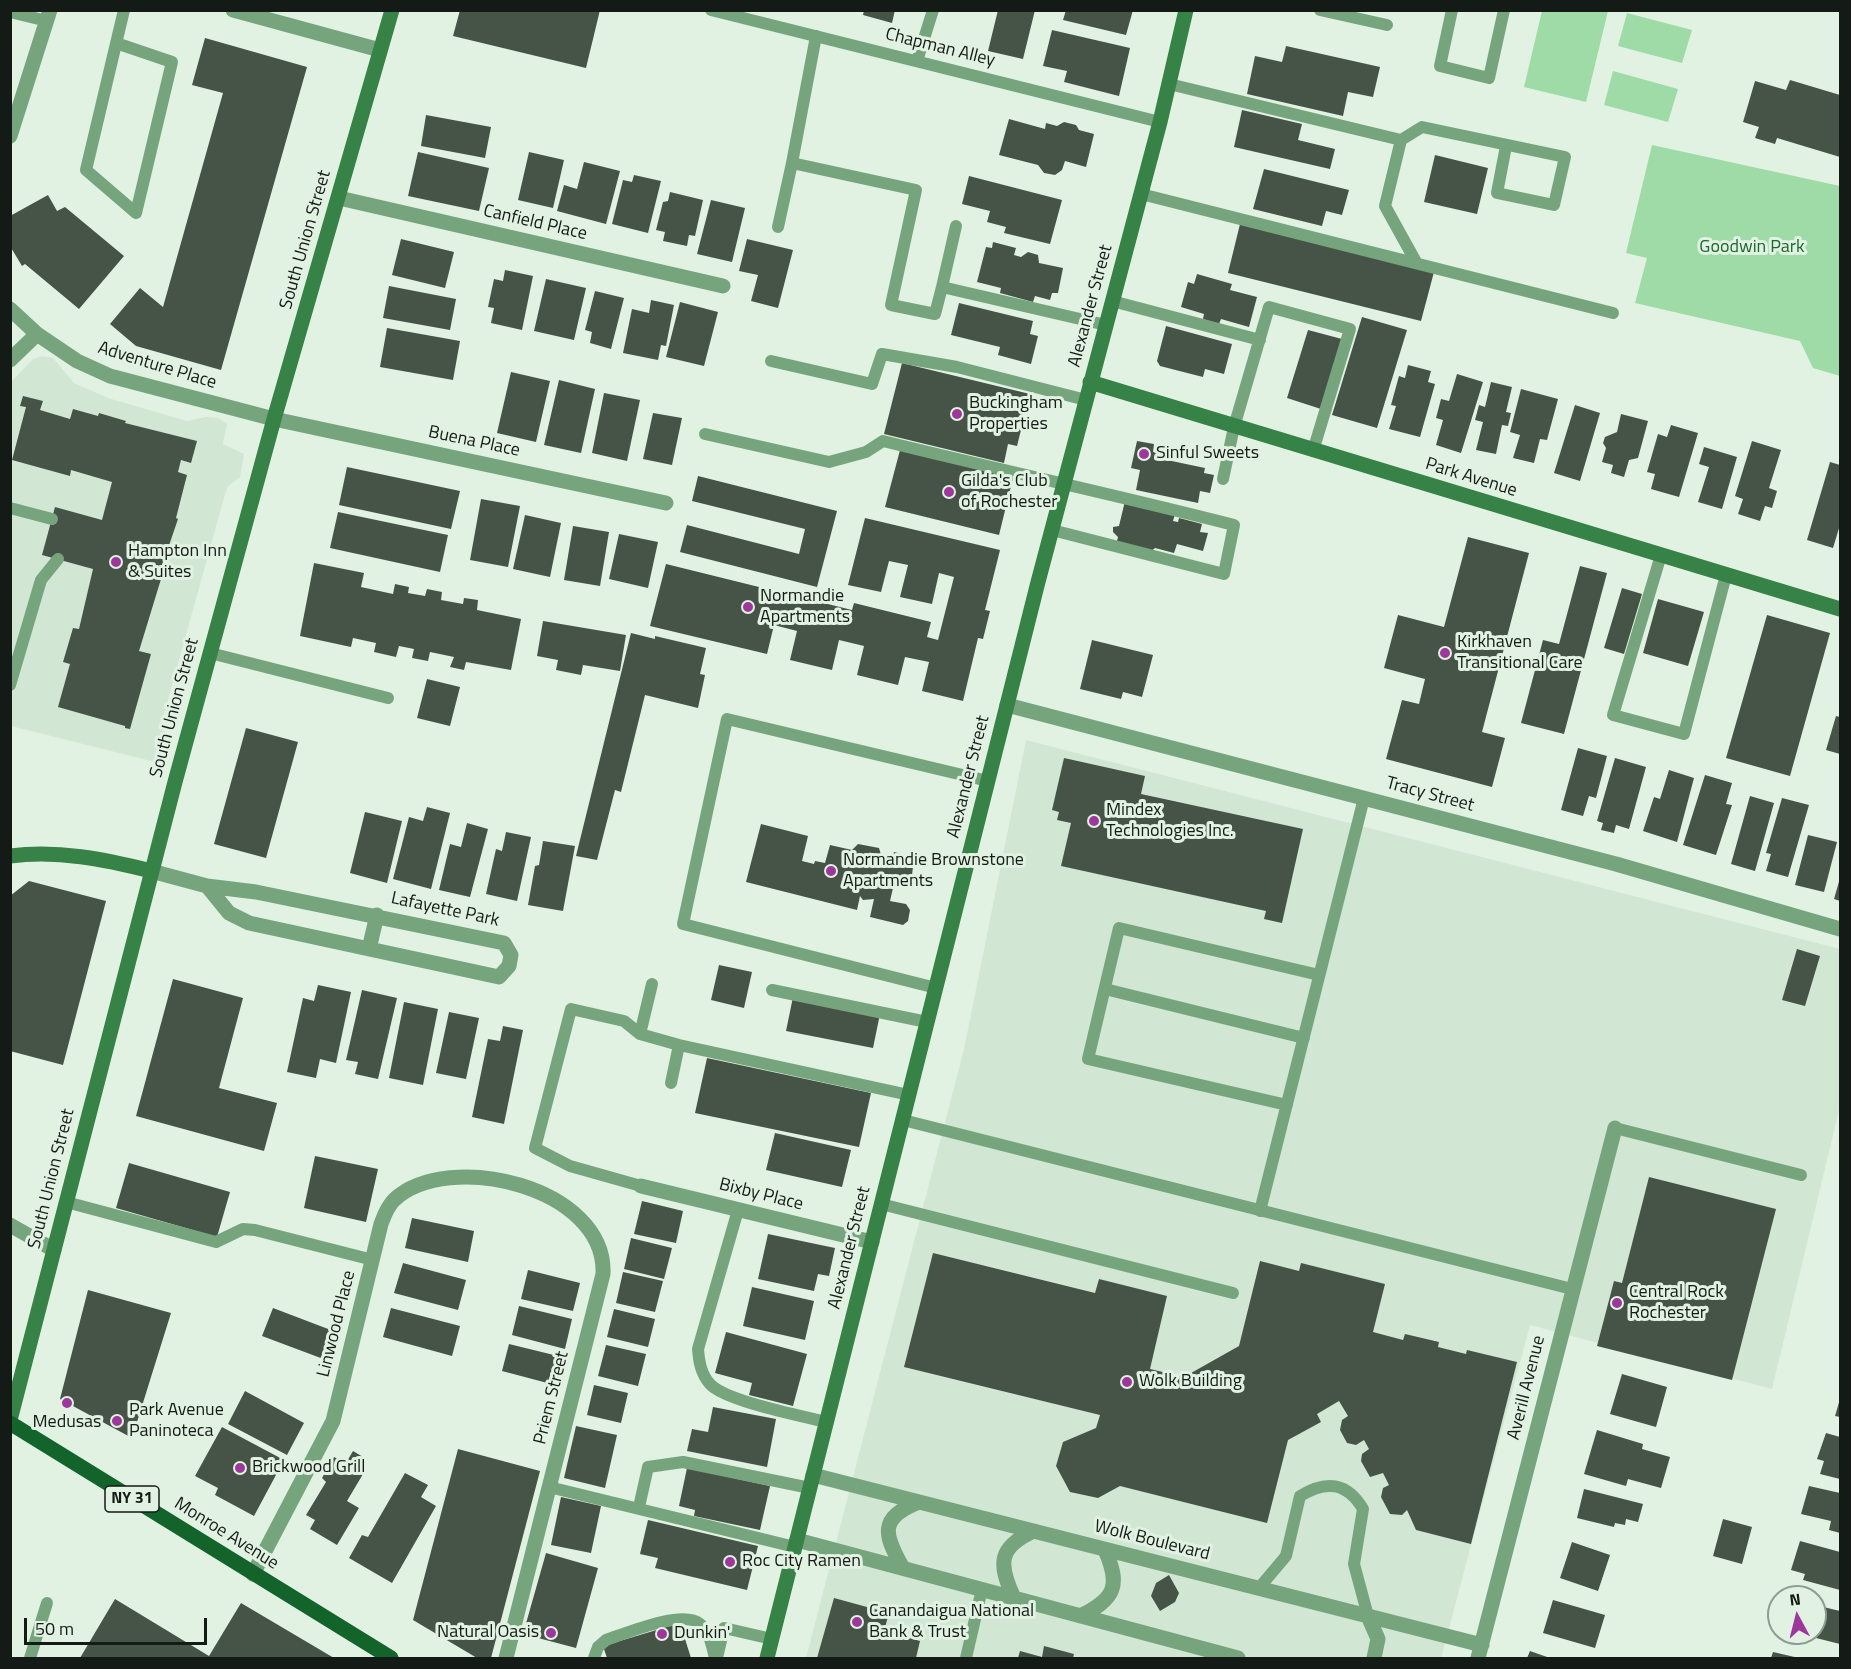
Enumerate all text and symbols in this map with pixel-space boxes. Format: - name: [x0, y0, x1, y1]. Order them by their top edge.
- street label: Chapman Alley: [883, 24, 997, 72]
- street label: South Union Street: [276, 168, 336, 312]
- street label: Canfield Place: [481, 201, 589, 245]
- park label: Goodwin Park: [1699, 237, 1805, 259]
- street label: Alexander Street: [1064, 242, 1118, 370]
- street label: Adventure Place: [95, 338, 219, 394]
- place label: Buckingham Properties: [969, 393, 1063, 436]
- marker: Buckingham Properties: [950, 407, 964, 421]
- street label: Buena Place: [426, 422, 522, 462]
- place label: Sinful Sweets: [1156, 443, 1259, 465]
- marker: Sinful Sweets: [1137, 447, 1151, 461]
- street label: Park Avenue: [1423, 454, 1519, 502]
- place label: Gilda's Club of Rochester: [961, 471, 1057, 514]
- marker: Gilda's Club of Rochester: [942, 485, 956, 499]
- place label: Hampton Inn & Suites: [128, 541, 227, 584]
- marker: Hampton Inn & Suites: [109, 555, 123, 569]
- place label: Normandie Apartments: [760, 586, 850, 628]
- marker: Normandie Apartments: [741, 600, 755, 614]
- place label: Kirkhaven Transitional Care: [1457, 632, 1583, 674]
- street label: South Union Street: [146, 636, 204, 780]
- marker: Kirkhaven Transitional Care: [1438, 646, 1452, 660]
- street label: Alexander Street: [943, 713, 995, 841]
- street label: Tracy Street: [1384, 773, 1476, 817]
- place label: Mindex Technologies Inc.: [1106, 800, 1234, 842]
- marker: Mindex Technologies Inc.: [1087, 814, 1101, 828]
- place label: Normandie Brownstone Apartments: [843, 850, 1024, 892]
- marker: Normandie Brownstone Apartments: [824, 864, 838, 878]
- street label: Lafayette Park: [389, 888, 501, 932]
- street label: South Union Street: [24, 1107, 80, 1251]
- street label: Bixby Place: [717, 1174, 805, 1216]
- street label: Alexander Street: [824, 1184, 876, 1312]
- street label: Linwood Place: [313, 1269, 361, 1379]
- place label: Central Rock Rochester: [1629, 1282, 1724, 1324]
- marker: Central Rock Rochester: [1610, 1296, 1624, 1310]
- street label: Averill Avenue: [1504, 1334, 1550, 1442]
- street label: Priem Street: [530, 1349, 574, 1447]
- place label: Wolk Building: [1139, 1371, 1242, 1393]
- marker: Wolk Building: [1120, 1375, 1134, 1389]
- marker: Medusas: [60, 1396, 74, 1410]
- place label: Park Avenue Paninoteca: [129, 1400, 224, 1442]
- place label: Medusas: [33, 1412, 101, 1434]
- marker: Park Avenue Paninoteca: [110, 1414, 124, 1428]
- place label: Brickwood Grill: [252, 1457, 365, 1479]
- marker: Brickwood Grill: [233, 1461, 247, 1475]
- road number: NY 31: [105, 1486, 159, 1512]
- street label: Monroe Avenue: [170, 1493, 282, 1575]
- street label: Wolk Boulevard: [1092, 1516, 1212, 1566]
- place label: Roc City Ramen: [742, 1551, 861, 1573]
- marker: Roc City Ramen: [723, 1555, 737, 1569]
- north arrow: [1767, 1585, 1827, 1645]
- text: N: [1788, 1587, 1802, 1612]
- place label: Canandaigua National Bank & Trust: [869, 1601, 1034, 1644]
- scale bar: [27, 1606, 210, 1644]
- text: 50 m: [35, 1615, 74, 1642]
- marker: Canandaigua National Bank & Trust: [850, 1615, 864, 1629]
- place label: Natural Oasis: [437, 1622, 539, 1644]
- place label: Dunkin': [674, 1623, 731, 1645]
- marker: Natural Oasis: [544, 1626, 558, 1640]
- marker: Dunkin': [655, 1627, 669, 1641]

